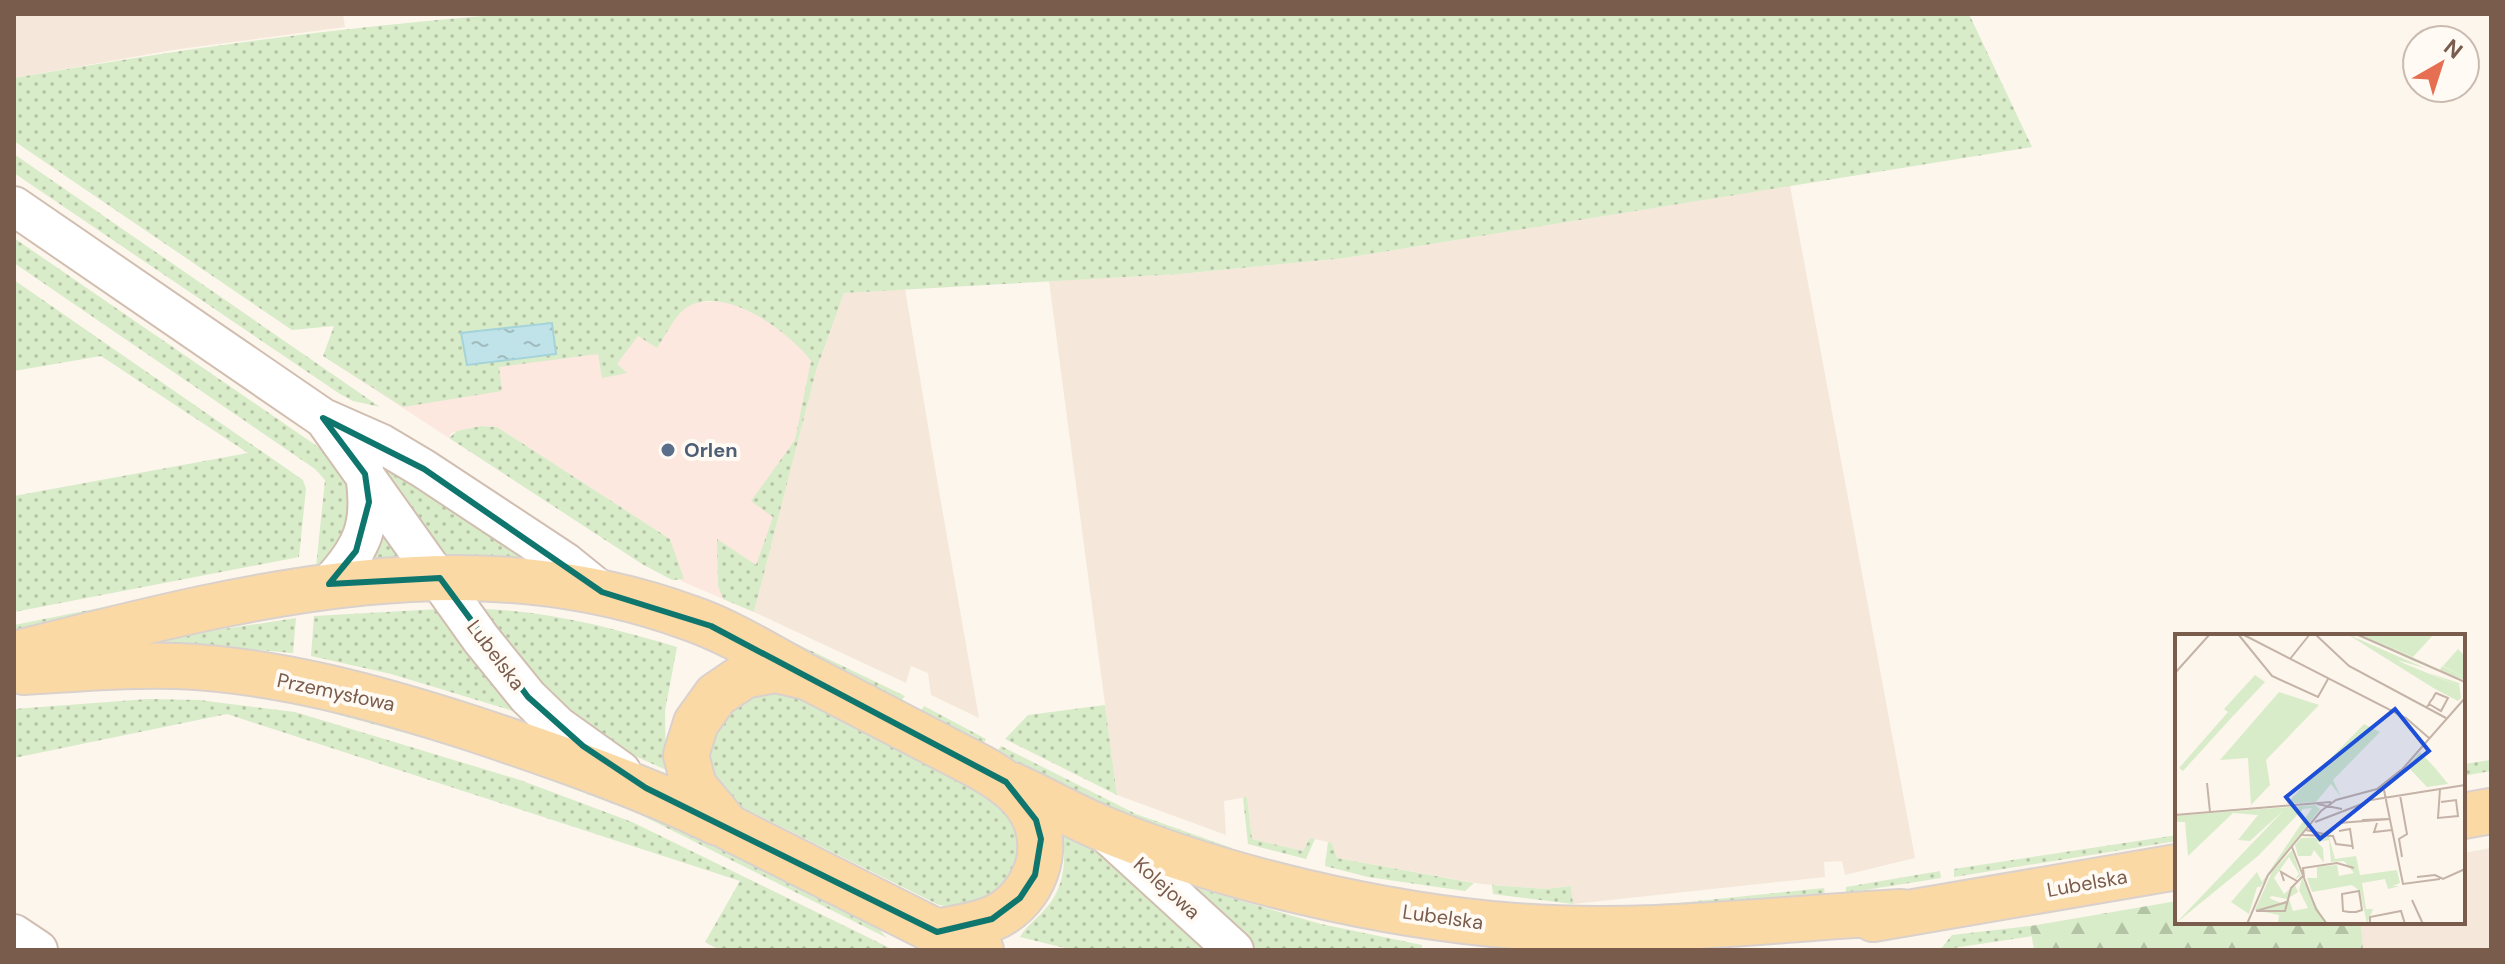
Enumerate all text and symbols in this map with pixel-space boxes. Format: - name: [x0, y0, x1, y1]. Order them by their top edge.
- north arrow: [2401, 24, 2481, 104]
- text: N: [2438, 33, 2469, 65]
- place label: Orlen: [684, 437, 738, 463]
- marker: Orlen: [659, 441, 677, 459]
- street label: Lubelska: [461, 615, 531, 695]
- inset map: [2175, 634, 2465, 924]
- street label: Przemysłowa: [275, 667, 397, 717]
- street label: Kolejowa: [1128, 851, 1206, 925]
- street label: Lubelska: [2045, 863, 2129, 903]
- street label: Lubelska: [1401, 898, 1485, 936]

